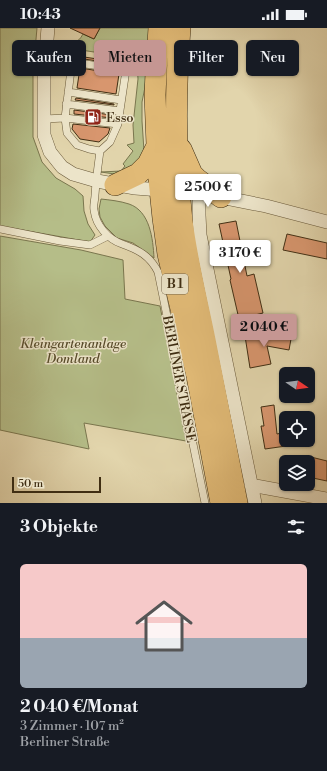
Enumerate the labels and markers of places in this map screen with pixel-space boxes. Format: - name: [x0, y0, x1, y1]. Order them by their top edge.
- fuel station icon: Esso: [83, 107, 103, 127]
- place label: Esso: [106, 110, 134, 126]
- pin: 2 500 €: [171, 174, 245, 208]
- pin: 3 170 €: [203, 240, 277, 274]
- pin: 2 040 €: [227, 314, 301, 348]

